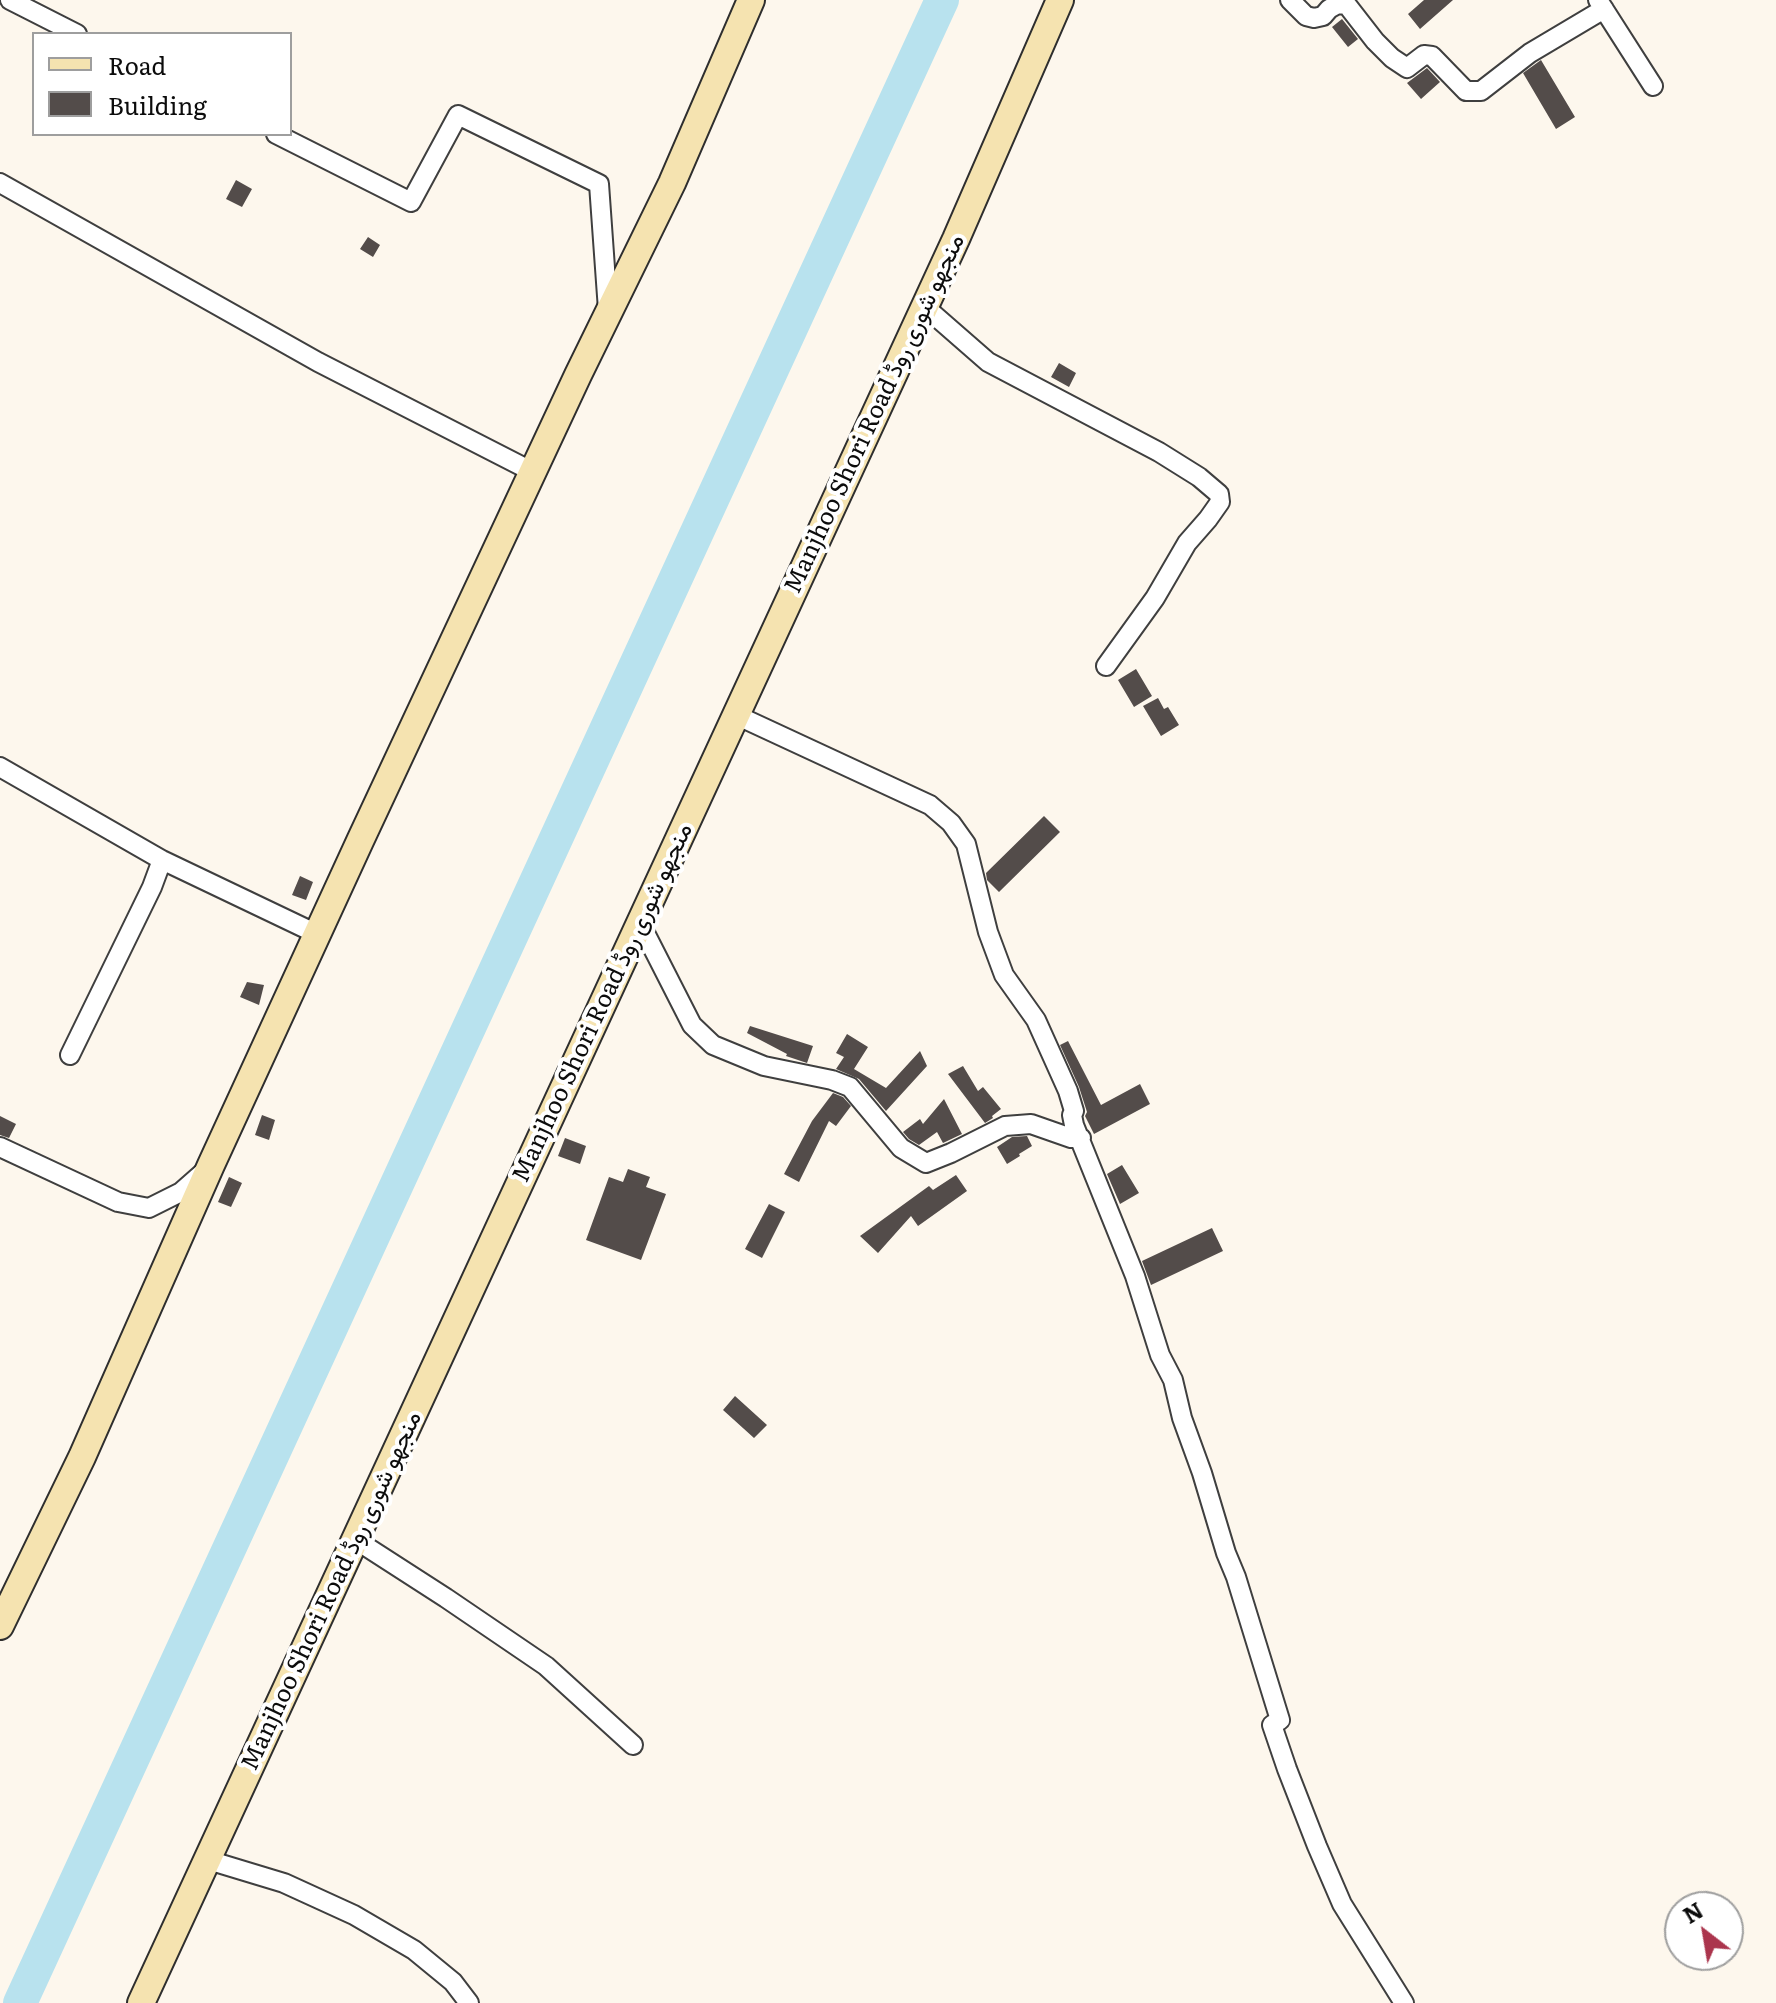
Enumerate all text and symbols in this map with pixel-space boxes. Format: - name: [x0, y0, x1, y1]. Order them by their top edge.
- legend: [32, 32, 292, 136]
- text: Road: [108, 47, 166, 82]
- text: Building: [108, 87, 207, 122]
- street label: Manjhoo Shori Road منجھو شوری روڈ: [779, 230, 971, 598]
- street label: Manjhoo Shori Road منجھو شوری روڈ: [507, 819, 699, 1187]
- street label: Manjhoo Shori Road منجھو شوری روڈ: [236, 1407, 428, 1775]
- north arrow: [1664, 1891, 1744, 1971]
- text: N: [1676, 1893, 1709, 1931]

